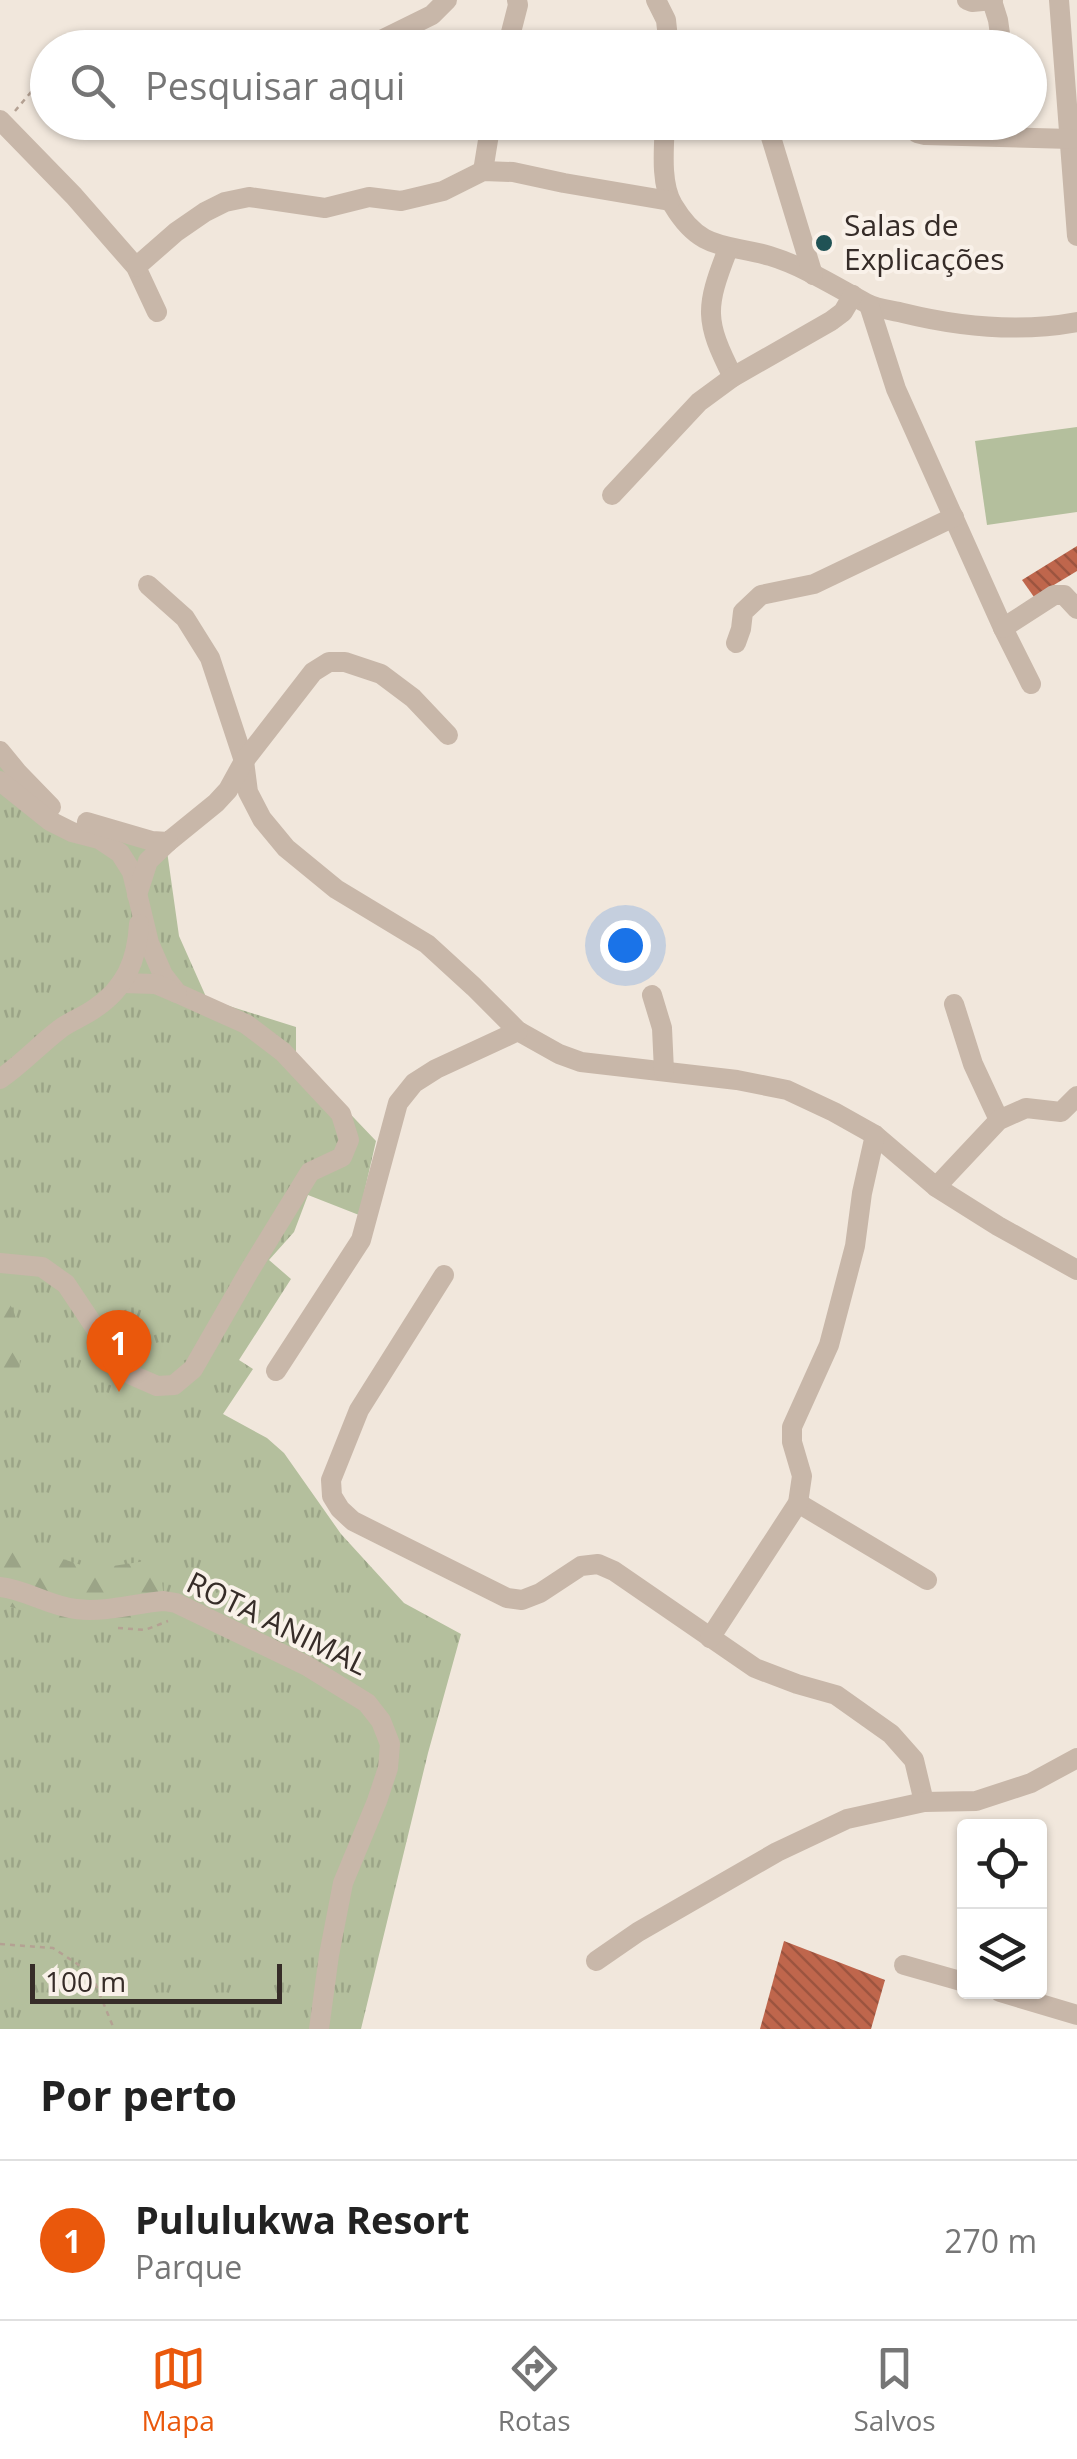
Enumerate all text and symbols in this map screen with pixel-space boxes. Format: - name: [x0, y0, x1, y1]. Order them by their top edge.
- search box: [30, 30, 1047, 140]
- icon: search: [65, 58, 120, 113]
- text: Pesquisar aqui: [145, 59, 405, 111]
- place label: Salas de Explicações: [844, 204, 1004, 279]
- marker: Salas de Explicações: [813, 232, 835, 254]
- your location: [600, 920, 651, 971]
- pin: 1: [86, 1310, 152, 1392]
- street label: ROTA ANIMAL: [180, 1561, 375, 1684]
- map controls: [957, 1819, 1047, 1999]
- button: locate: [957, 1819, 1047, 1909]
- button: layers: [957, 1909, 1047, 1999]
- scale bar: [30, 1959, 282, 2004]
- text: 100 m: [45, 1962, 126, 2000]
- text: Por perto: [40, 2066, 237, 2123]
- text: Pululukwa Resort: [135, 2193, 470, 2245]
- text: 1: [63, 2219, 82, 2262]
- text: 270 m: [944, 2219, 1037, 2262]
- text: Parque: [135, 2245, 242, 2288]
- tab: Mapa: [141, 2341, 215, 2439]
- tab: Rotas: [498, 2341, 571, 2439]
- tab: Salvos: [853, 2341, 936, 2439]

